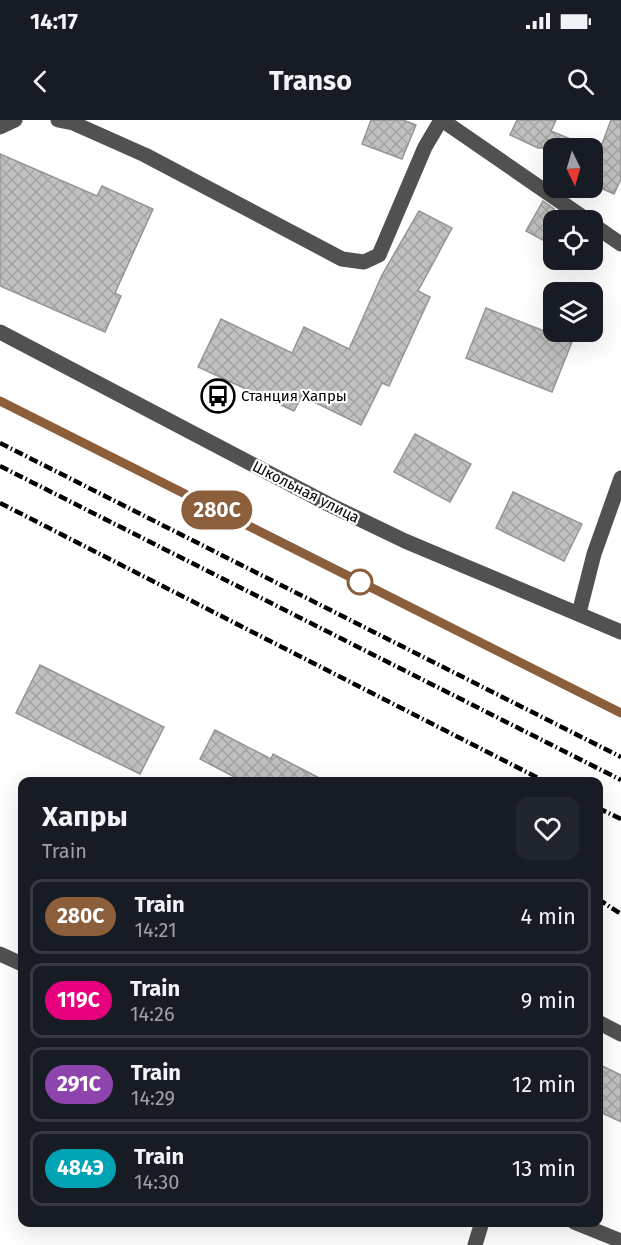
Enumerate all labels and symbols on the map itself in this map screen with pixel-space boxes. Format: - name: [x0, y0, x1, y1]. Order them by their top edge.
- north arrow: [543, 138, 603, 198]
- bus stop icon: Станция Хапры: [200, 378, 236, 414]
- place label: Станция Хапры: [241, 387, 347, 405]
- street label: Школьная улица: [250, 457, 362, 527]
- line badge: 280С: [175, 490, 259, 530]
- unlabelled marker: [347, 569, 373, 595]

